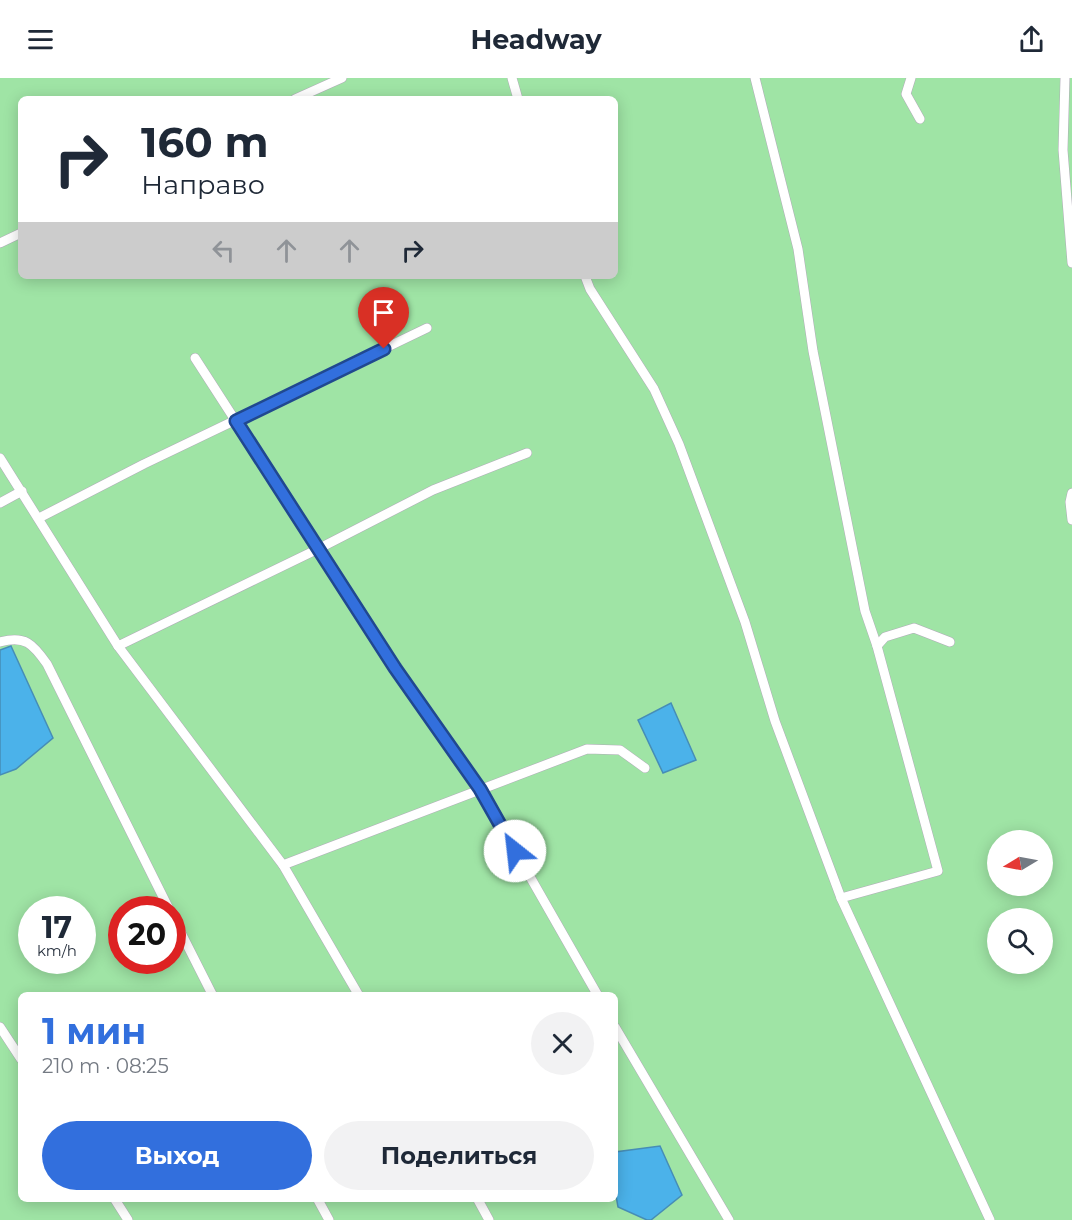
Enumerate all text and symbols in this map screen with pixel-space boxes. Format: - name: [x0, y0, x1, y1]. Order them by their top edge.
- icon: menu: [24, 23, 57, 56]
- text: Headway: [470, 23, 602, 56]
- icon: share: [1015, 23, 1048, 56]
- text: 160 m: [141, 116, 269, 168]
- icon: right: [42, 120, 120, 198]
- text: Направо: [141, 168, 265, 201]
- icon: left: [207, 234, 240, 267]
- icon: ahead: [270, 234, 303, 267]
- icon: ahead: [333, 234, 366, 267]
- icon: right: [396, 234, 429, 267]
- pin: [358, 287, 409, 349]
- icon: arrive: [367, 296, 400, 329]
- position arrow: [483, 819, 547, 883]
- north arrow: [987, 830, 1053, 896]
- map controls: [987, 830, 1053, 974]
- speed limit sign: 20: [108, 896, 186, 974]
- button: search: [987, 908, 1053, 974]
- text: 17: [42, 909, 72, 946]
- text: km/h: [37, 941, 77, 960]
- text: 1 мин: [42, 1009, 146, 1053]
- button: close: [531, 1012, 594, 1075]
- text: 210 m · 08:25: [42, 1054, 169, 1078]
- button: Выход: [42, 1121, 312, 1190]
- button: Поделиться: [324, 1121, 594, 1190]

